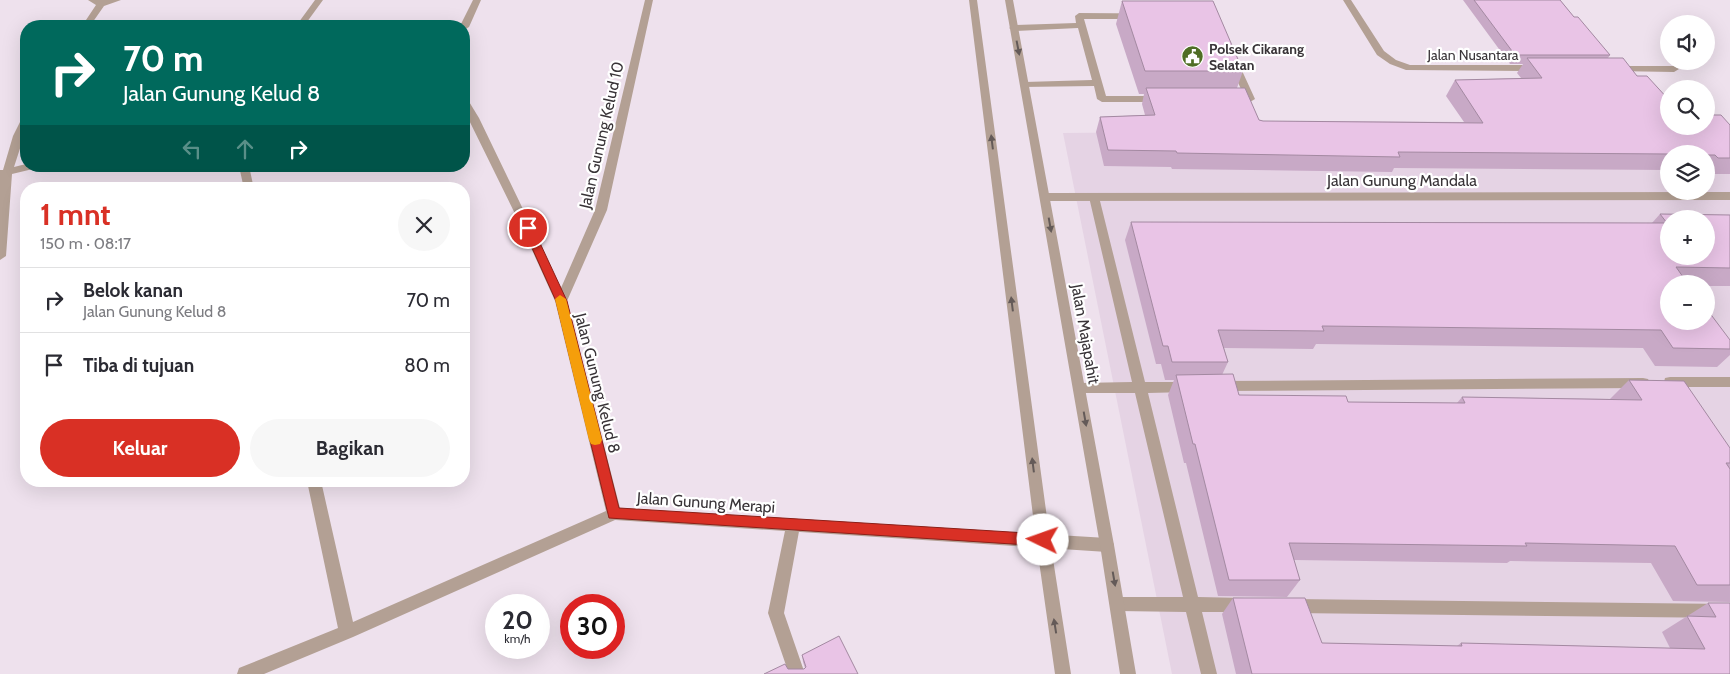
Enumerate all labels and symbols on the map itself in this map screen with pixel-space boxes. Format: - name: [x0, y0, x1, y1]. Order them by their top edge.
- one-way arrow: [1014, 40, 1022, 55]
- place label: Polsek Cikarang Selatan: [1209, 40, 1304, 74]
- public building icon: Polsek Cikarang Selatan: [1181, 45, 1205, 69]
- street label: Jalan Nusantara: [1427, 46, 1519, 64]
- street label: Jalan Gunung Kelud 10: [575, 60, 628, 211]
- one-way arrow: [987, 134, 995, 150]
- street label: Jalan Gunung Mandala: [1326, 171, 1477, 190]
- pin: [507, 207, 549, 249]
- one-way arrow: [1047, 217, 1055, 233]
- street label: Jalan Majapahit: [1067, 282, 1104, 386]
- one-way arrow: [1008, 295, 1016, 311]
- street label: Jalan Gunung Kelud 8: [571, 310, 624, 455]
- one-way arrow: [1082, 412, 1090, 428]
- one-way arrow: [1029, 457, 1037, 473]
- street label: Jalan Gunung Merapi: [635, 488, 776, 517]
- position arrow: [1016, 513, 1068, 565]
- one-way arrow: [1110, 572, 1118, 588]
- speed limit sign: 30: [560, 594, 625, 659]
- one-way arrow: [1051, 617, 1059, 633]

